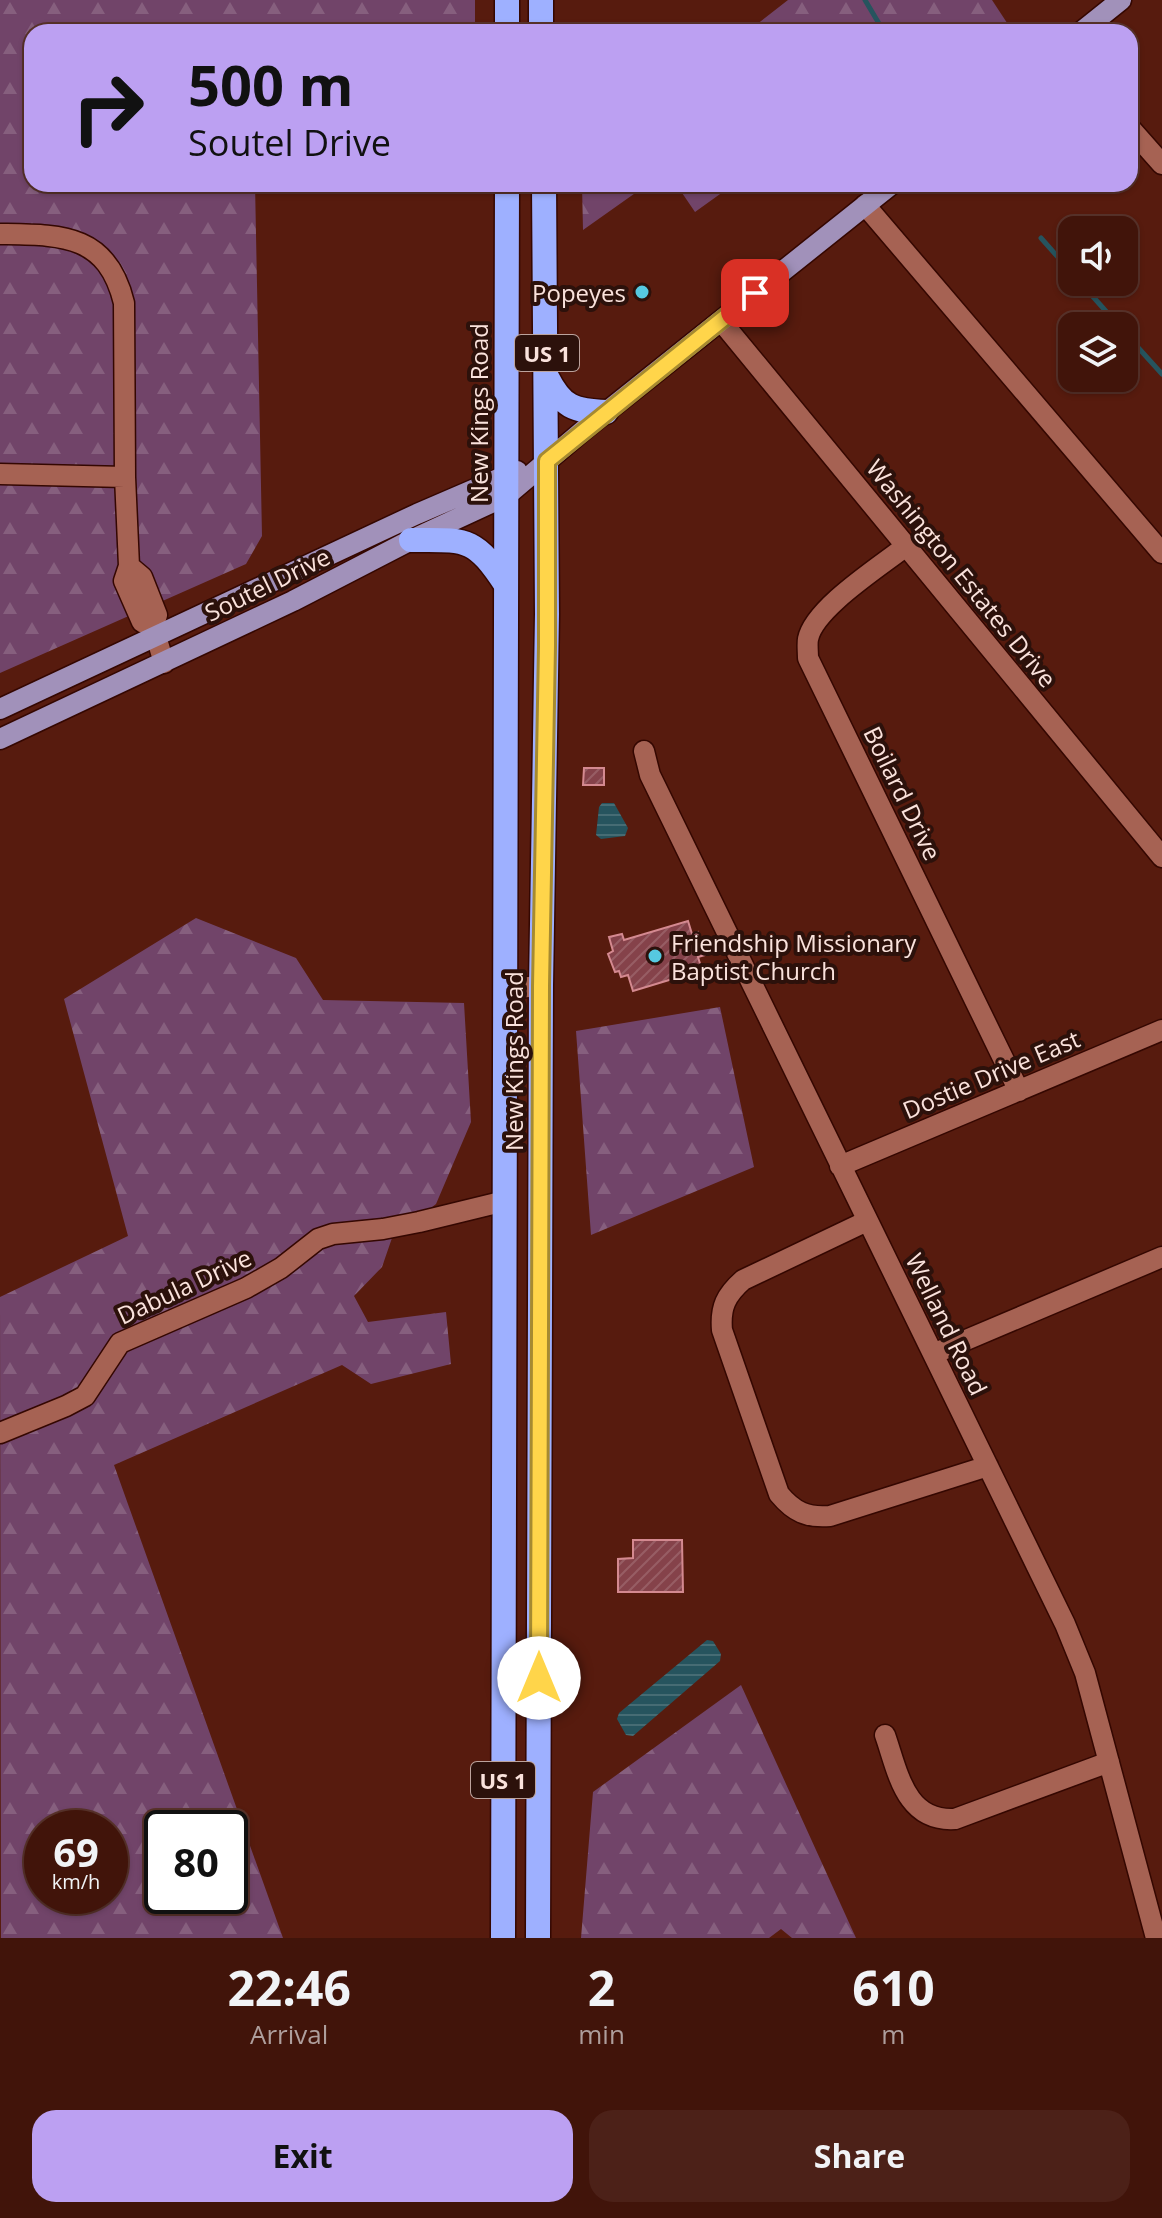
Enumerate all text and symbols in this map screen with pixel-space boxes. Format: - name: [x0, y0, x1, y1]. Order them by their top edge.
- text: 500 m: [188, 46, 354, 122]
- icon: right: [56, 56, 160, 160]
- text: Soutel Drive: [188, 118, 391, 167]
- map controls: [1058, 216, 1138, 392]
- button: sound: [1058, 216, 1138, 296]
- pin: [721, 259, 789, 327]
- icon: arrive: [733, 271, 777, 315]
- place label: Popeyes: [532, 276, 626, 309]
- marker: Popeyes: [633, 283, 651, 301]
- button: layers: [1058, 312, 1138, 392]
- street label: New Kings Road: [462, 323, 495, 503]
- road number: US 1: [515, 335, 579, 371]
- street label: Washington Estates Drive: [860, 452, 1064, 694]
- street label: Soutel Drive: [199, 539, 335, 629]
- street label: Boilard Drive: [856, 721, 950, 865]
- place label: Friendship Missionary Baptist Church: [671, 926, 917, 987]
- marker: Friendship Missionary Baptist Church: [646, 947, 664, 965]
- street label: New Kings Road: [497, 971, 530, 1151]
- street label: Dostie Drive East: [897, 1022, 1085, 1126]
- street label: Dabula Drive: [112, 1241, 256, 1331]
- street label: Welland Road: [898, 1248, 996, 1400]
- position arrow: [497, 1636, 581, 1720]
- road number: US 1: [471, 1762, 535, 1798]
- speed limit sign: 80: [144, 1810, 248, 1914]
- text: 69: [53, 1824, 99, 1879]
- text: km/h: [52, 1868, 100, 1895]
- text: 22:46: [227, 1955, 351, 2020]
- text: 2: [588, 1955, 615, 2020]
- text: 610: [852, 1955, 935, 2020]
- text: Arrival: [250, 2016, 328, 2052]
- text: min: [578, 2016, 625, 2052]
- text: m: [881, 2016, 905, 2052]
- button: Exit: [32, 2110, 573, 2202]
- button: Share: [589, 2110, 1130, 2202]

